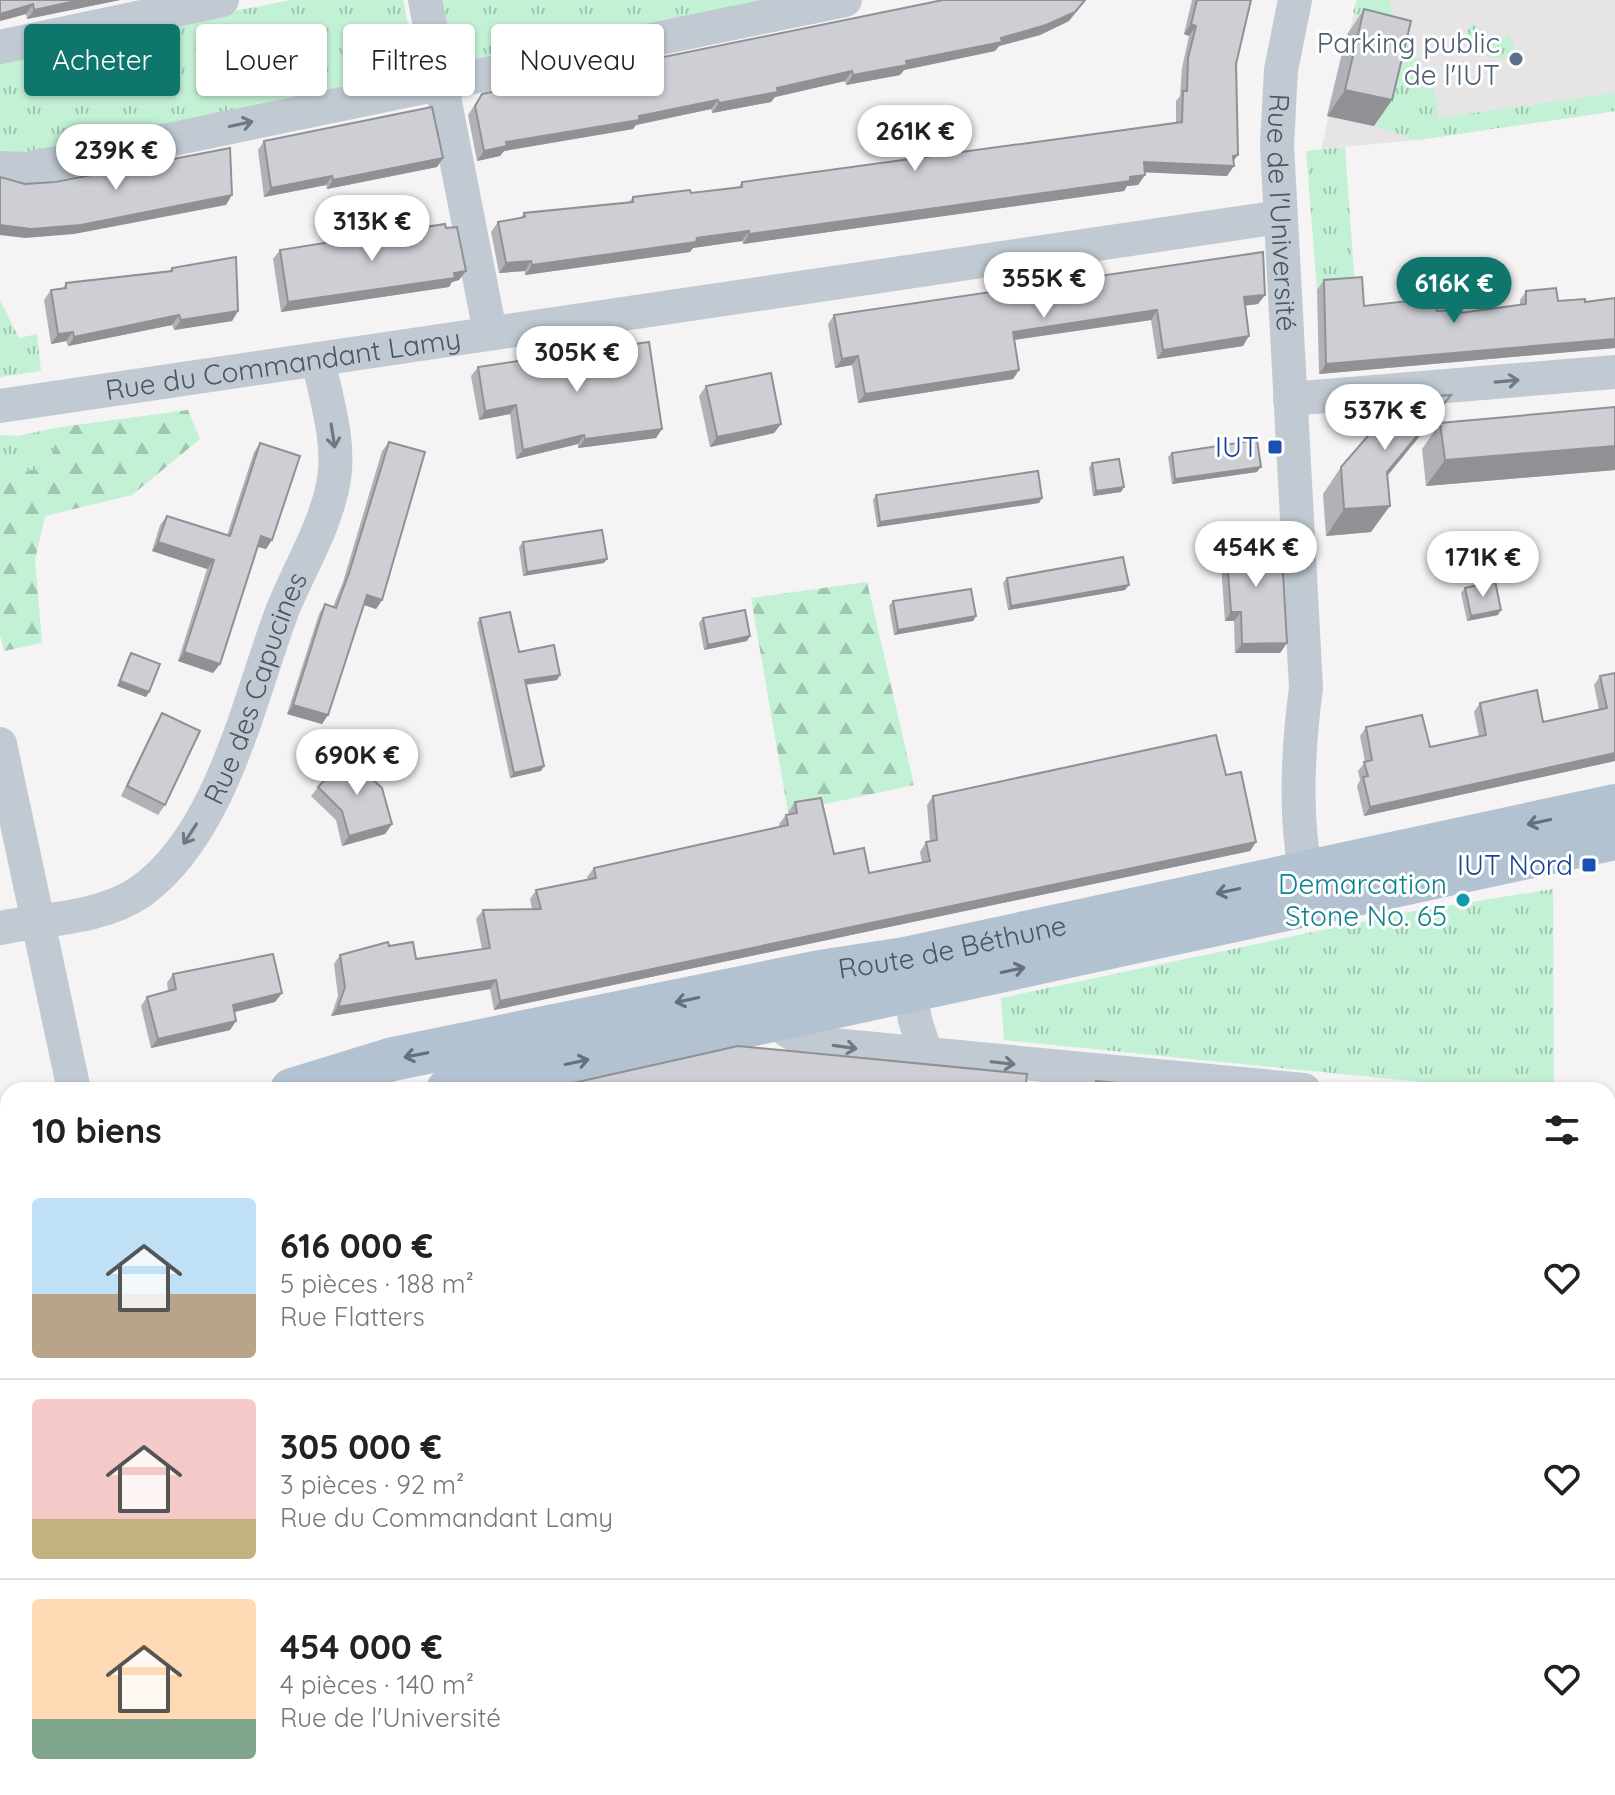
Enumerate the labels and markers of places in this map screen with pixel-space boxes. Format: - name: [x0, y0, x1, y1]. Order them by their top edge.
- place label: Parking public de l'IUT: [1317, 25, 1500, 92]
- marker: Parking public de l'IUT: [1507, 50, 1525, 68]
- pin: 261K €: [850, 105, 980, 173]
- pin: 239K €: [51, 124, 181, 192]
- pin: 313K €: [307, 195, 437, 263]
- pin: 355K €: [979, 252, 1109, 320]
- pin: 616K €: [1389, 257, 1519, 325]
- pin: 305K €: [512, 326, 642, 394]
- pin: 537K €: [1320, 384, 1450, 452]
- place label: IUT: [1215, 429, 1259, 464]
- marker: IUT: [1266, 438, 1284, 456]
- pin: 454K €: [1191, 521, 1321, 589]
- pin: 171K €: [1418, 531, 1548, 599]
- pin: 690K €: [292, 729, 422, 797]
- place label: IUT Nord: [1457, 847, 1573, 882]
- marker: IUT Nord: [1580, 856, 1598, 874]
- place label: Demarcation Stone No. 65: [1278, 866, 1447, 933]
- marker: Demarcation Stone No. 65: [1454, 891, 1472, 909]

